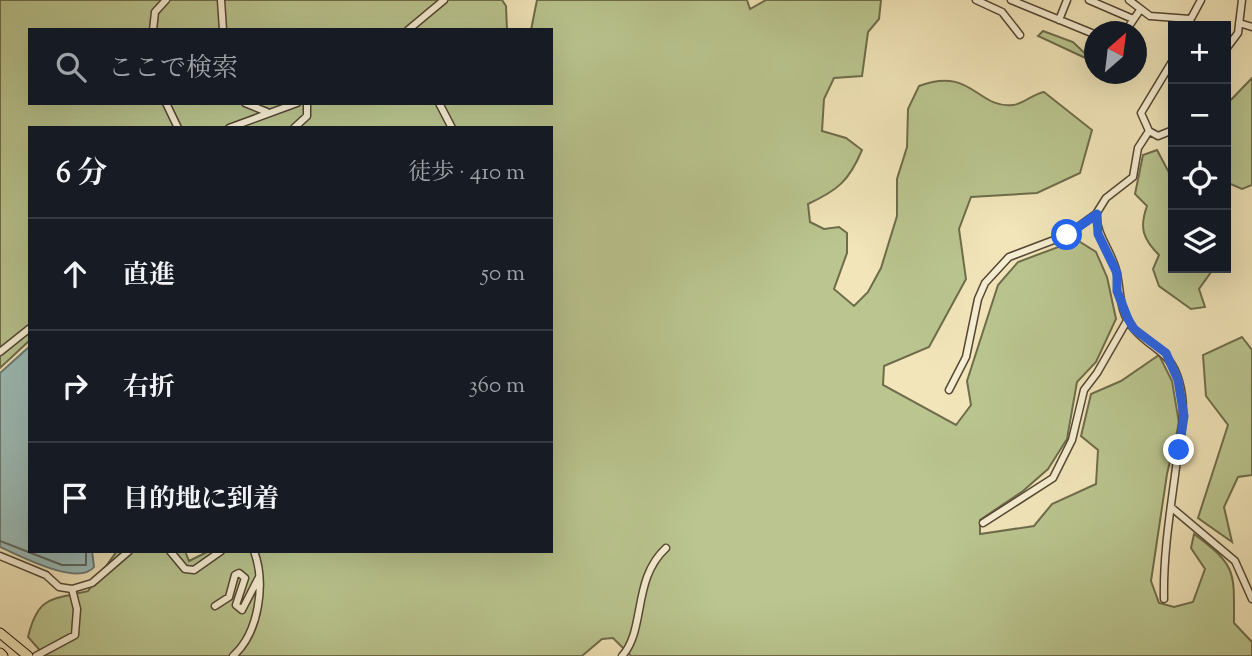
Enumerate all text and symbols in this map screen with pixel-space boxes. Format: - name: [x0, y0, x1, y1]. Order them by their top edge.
- north arrow: [1084, 21, 1147, 84]
- map controls: [1168, 21, 1231, 273]
- button: +: [1168, 21, 1231, 84]
- search box: [28, 28, 553, 105]
- icon: search: [52, 48, 90, 86]
- text: ここで検索: [108, 51, 238, 88]
- button: −: [1168, 84, 1231, 147]
- button: locate: [1168, 147, 1231, 210]
- text: 6 分: [56, 153, 107, 196]
- text: 徒歩 · 410 m: [408, 157, 525, 190]
- button: layers: [1168, 210, 1231, 273]
- route start: [1051, 219, 1082, 250]
- icon: ahead: [56, 255, 94, 293]
- text: 直進: [123, 258, 175, 295]
- text: 50 m: [481, 258, 525, 291]
- icon: right: [56, 367, 94, 405]
- text: 右折: [123, 370, 175, 407]
- text: 360 m: [468, 370, 525, 403]
- route end: [1163, 434, 1194, 465]
- icon: arrive: [56, 479, 94, 517]
- text: 目的地に到着: [123, 482, 279, 519]

